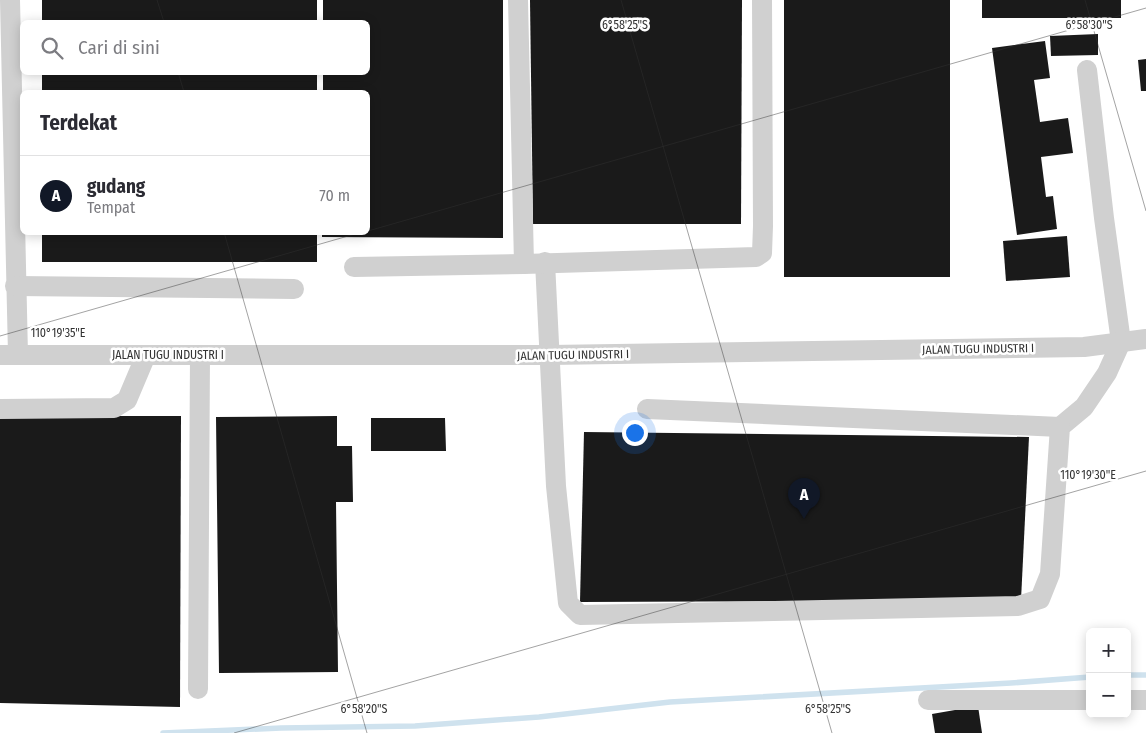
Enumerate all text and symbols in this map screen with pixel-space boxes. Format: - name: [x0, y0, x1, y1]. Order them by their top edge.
- text: 6°58'25"S: [602, 18, 648, 32]
- text: 6°58'30"S: [1065, 18, 1113, 32]
- search box: [20, 20, 370, 75]
- icon: search: [38, 34, 66, 62]
- text: Cari di sini: [78, 36, 160, 59]
- text: Terdekat: [40, 110, 117, 136]
- text: gudang: [87, 175, 145, 198]
- text: A: [52, 186, 60, 205]
- text: 70 m: [319, 186, 350, 205]
- text: Tempat: [87, 198, 135, 217]
- text: 110°19'35"E: [31, 326, 86, 340]
- street label: JALAN TUGU INDUSTRI I: [922, 341, 1034, 357]
- street label: JALAN TUGU INDUSTRI I: [517, 347, 629, 363]
- street label: JALAN TUGU INDUSTRI I: [112, 348, 224, 362]
- your location: [622, 420, 648, 446]
- text: 110°19'30"E: [1060, 468, 1116, 482]
- pin: A: [788, 478, 820, 519]
- map controls: [1086, 628, 1131, 718]
- button: +: [1086, 628, 1131, 673]
- button: −: [1086, 673, 1131, 718]
- text: 6°58'20"S: [340, 702, 388, 716]
- text: 6°58'25"S: [805, 702, 851, 716]

